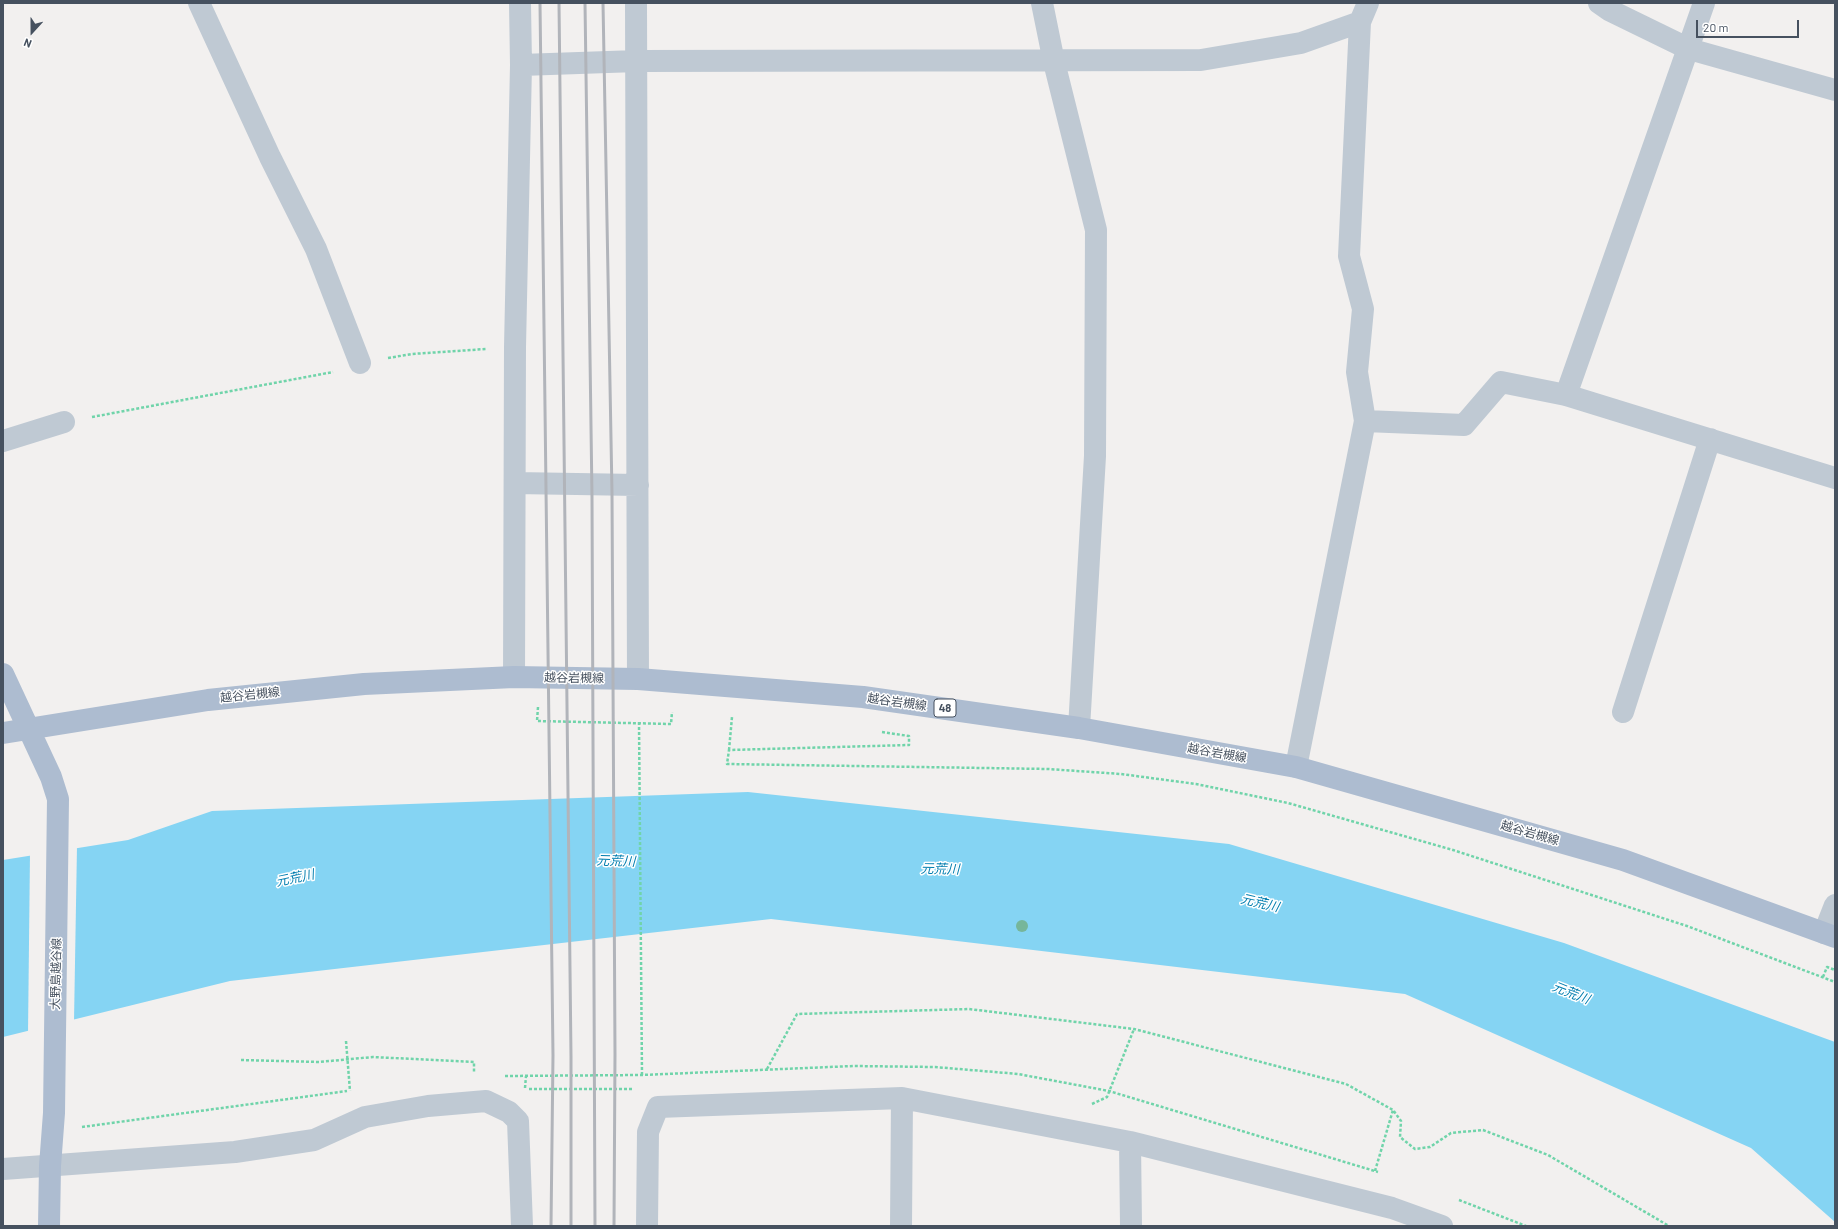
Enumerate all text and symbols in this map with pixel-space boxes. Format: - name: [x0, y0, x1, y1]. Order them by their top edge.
- north arrow: [12, 12, 52, 52]
- scale bar: [1698, 12, 1801, 38]
- text: 20 m: [1703, 20, 1729, 34]
- text: N: [22, 36, 33, 51]
- street label: 越谷岩槻線: [544, 670, 604, 686]
- street label: 越谷岩槻線: [219, 685, 281, 705]
- street label: 越谷岩槻線: [866, 691, 928, 713]
- road number: 48: [934, 699, 956, 717]
- street label: 越谷岩槻線: [1186, 741, 1248, 765]
- street label: 越谷岩槻線: [1499, 818, 1561, 848]
- water label: 元荒川: [596, 853, 636, 869]
- water label: 元荒川: [920, 861, 960, 877]
- water label: 元荒川: [274, 866, 316, 890]
- water label: 元荒川: [1239, 891, 1281, 915]
- street label: 大野島越谷線: [48, 938, 64, 1010]
- water label: 元荒川: [1550, 979, 1592, 1007]

